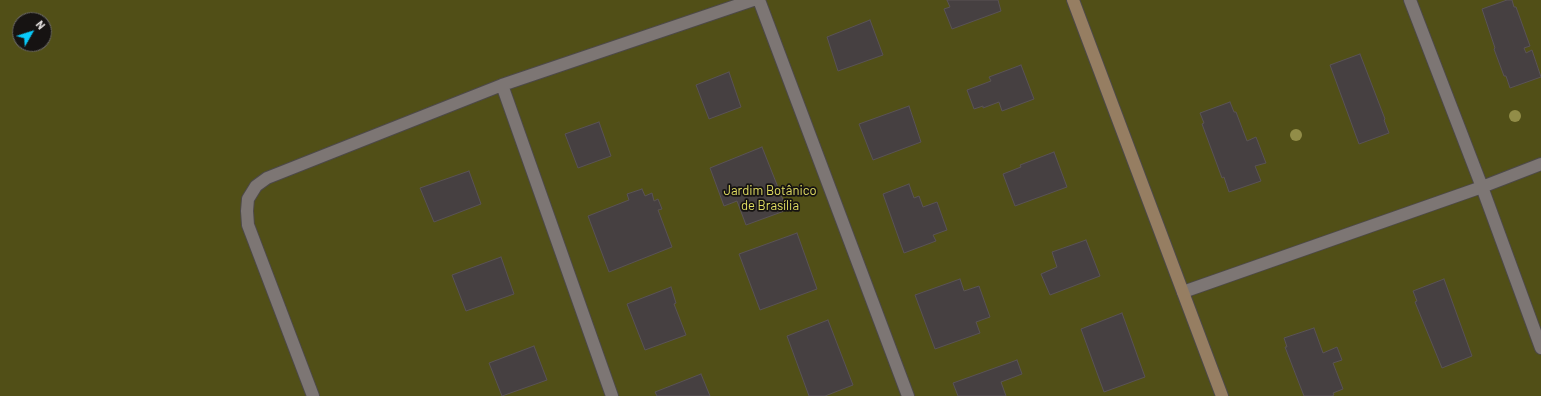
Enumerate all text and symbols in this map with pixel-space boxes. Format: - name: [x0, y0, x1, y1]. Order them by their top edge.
- north arrow: [12, 12, 52, 52]
- text: N: [34, 18, 48, 32]
- park label: Jardim Botânico de Brasília: [723, 183, 817, 214]

